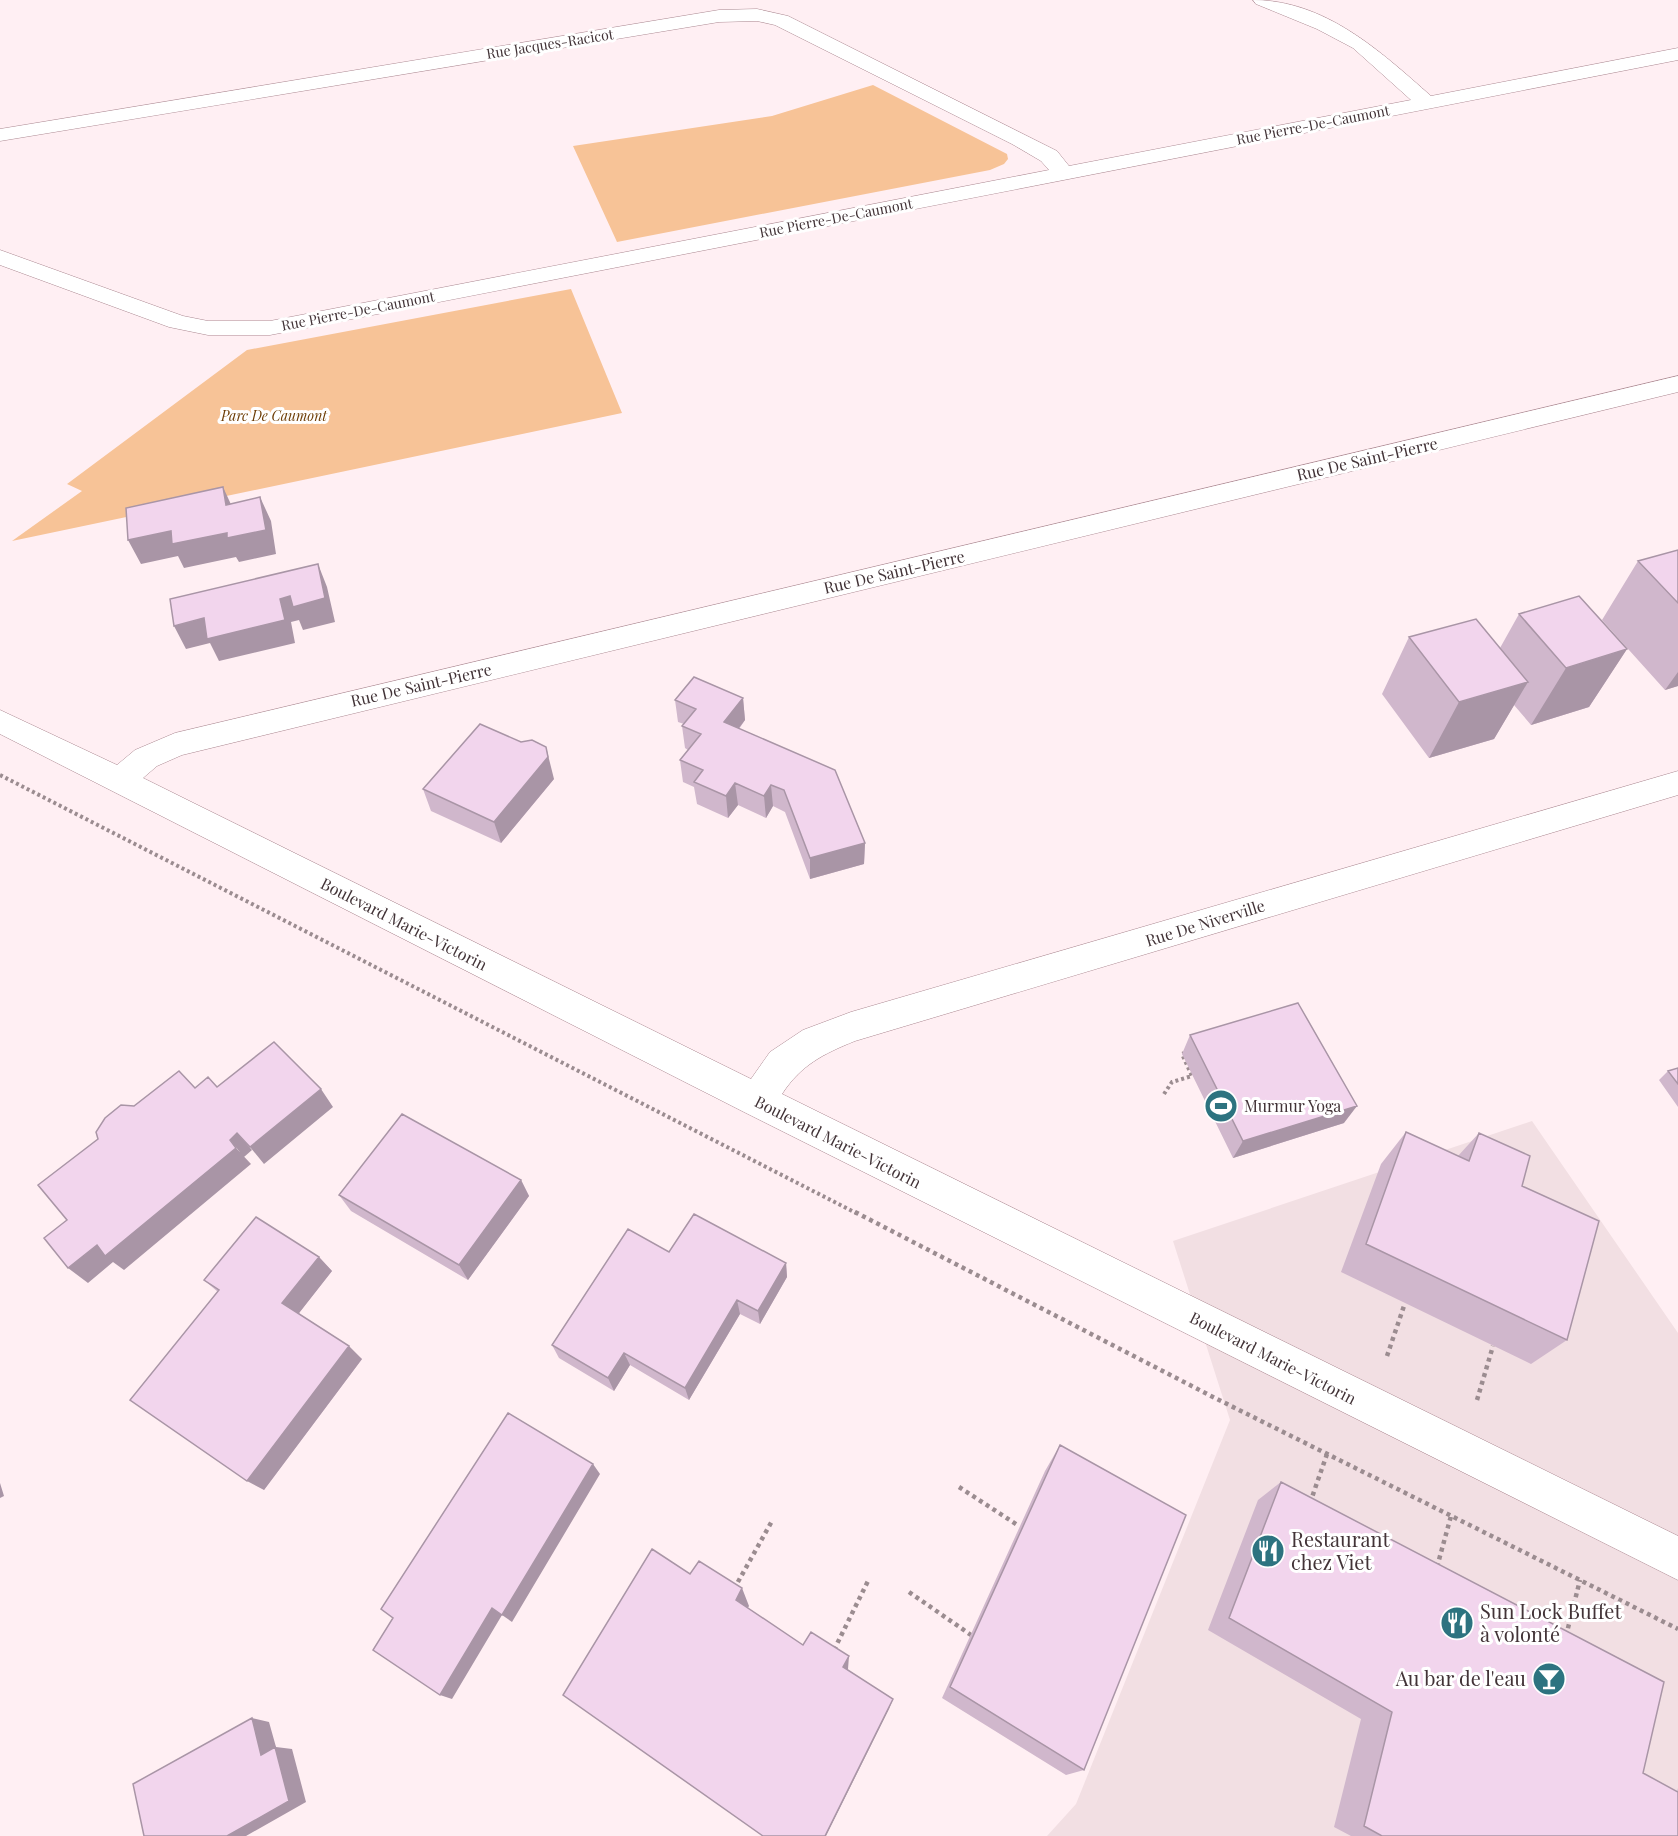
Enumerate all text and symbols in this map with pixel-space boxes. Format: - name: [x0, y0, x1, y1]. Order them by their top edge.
- street label: Rue Jacques-Racicot: [485, 24, 616, 63]
- street label: Rue Pierre-De-Caumont: [1235, 100, 1392, 149]
- street label: Rue Pierre-De-Caumont: [758, 193, 915, 242]
- street label: Rue Pierre-De-Caumont: [280, 286, 437, 335]
- park label: Parc De Caumont: [220, 406, 328, 425]
- street label: Rue De Saint-Pierre: [1294, 432, 1439, 485]
- street label: Rue De Saint-Pierre: [821, 545, 966, 598]
- street label: Rue De Saint-Pierre: [348, 658, 493, 711]
- street label: Boulevard Marie-Victorin: [318, 872, 491, 975]
- street label: Rue De Niverville: [1143, 894, 1267, 951]
- sports icon: Murmur Yoga: [1203, 1088, 1239, 1124]
- street label: Boulevard Marie-Victorin: [752, 1090, 925, 1193]
- place label: Murmur Yoga: [1244, 1095, 1341, 1116]
- street label: Boulevard Marie-Victorin: [1187, 1306, 1360, 1409]
- place label: Restaurant chez Viet: [1291, 1525, 1390, 1575]
- restaurant icon: Restaurant chez Viet: [1250, 1533, 1286, 1569]
- place label: Sun Lock Buffet à volonté: [1480, 1597, 1622, 1647]
- restaurant icon: Sun Lock Buffet à volonté: [1439, 1605, 1475, 1641]
- bar icon: Au bar de l'eau: [1531, 1661, 1567, 1697]
- place label: Au bar de l'eau: [1395, 1664, 1526, 1691]

